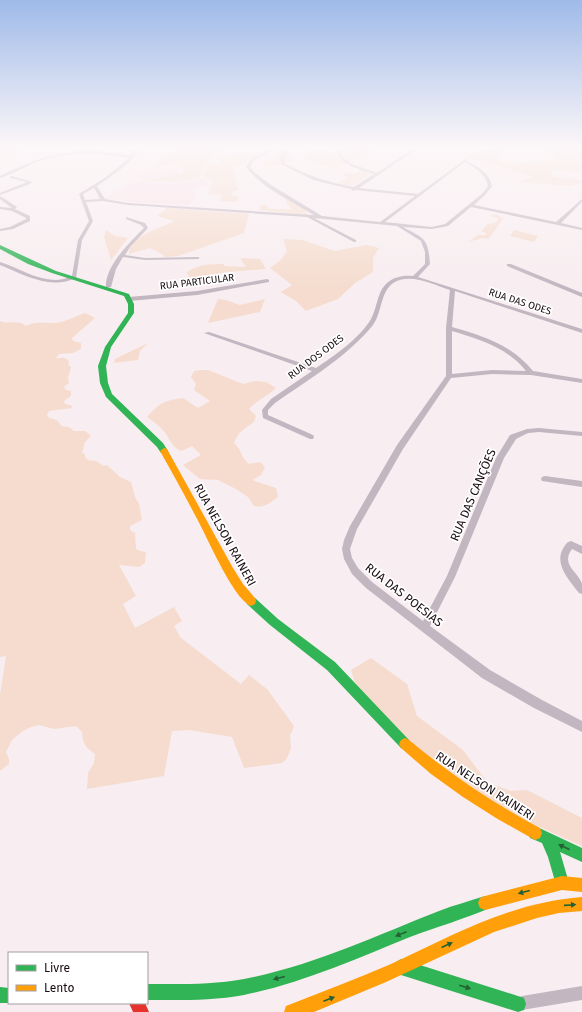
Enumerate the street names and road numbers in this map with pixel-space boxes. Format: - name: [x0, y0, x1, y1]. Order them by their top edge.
- street label: RUA PARTICULAR: [159, 271, 235, 293]
- street label: RUA DAS ODES: [487, 286, 553, 318]
- street label: RUA DOS ODES: [286, 332, 347, 382]
- street label: RUA DAS CANÇÕES: [446, 446, 499, 543]
- street label: RUA NELSON RAINERI: [191, 481, 259, 589]
- street label: RUA DAS POESIAS: [363, 560, 446, 630]
- street label: RUA NELSON RAINERI: [433, 749, 537, 823]

